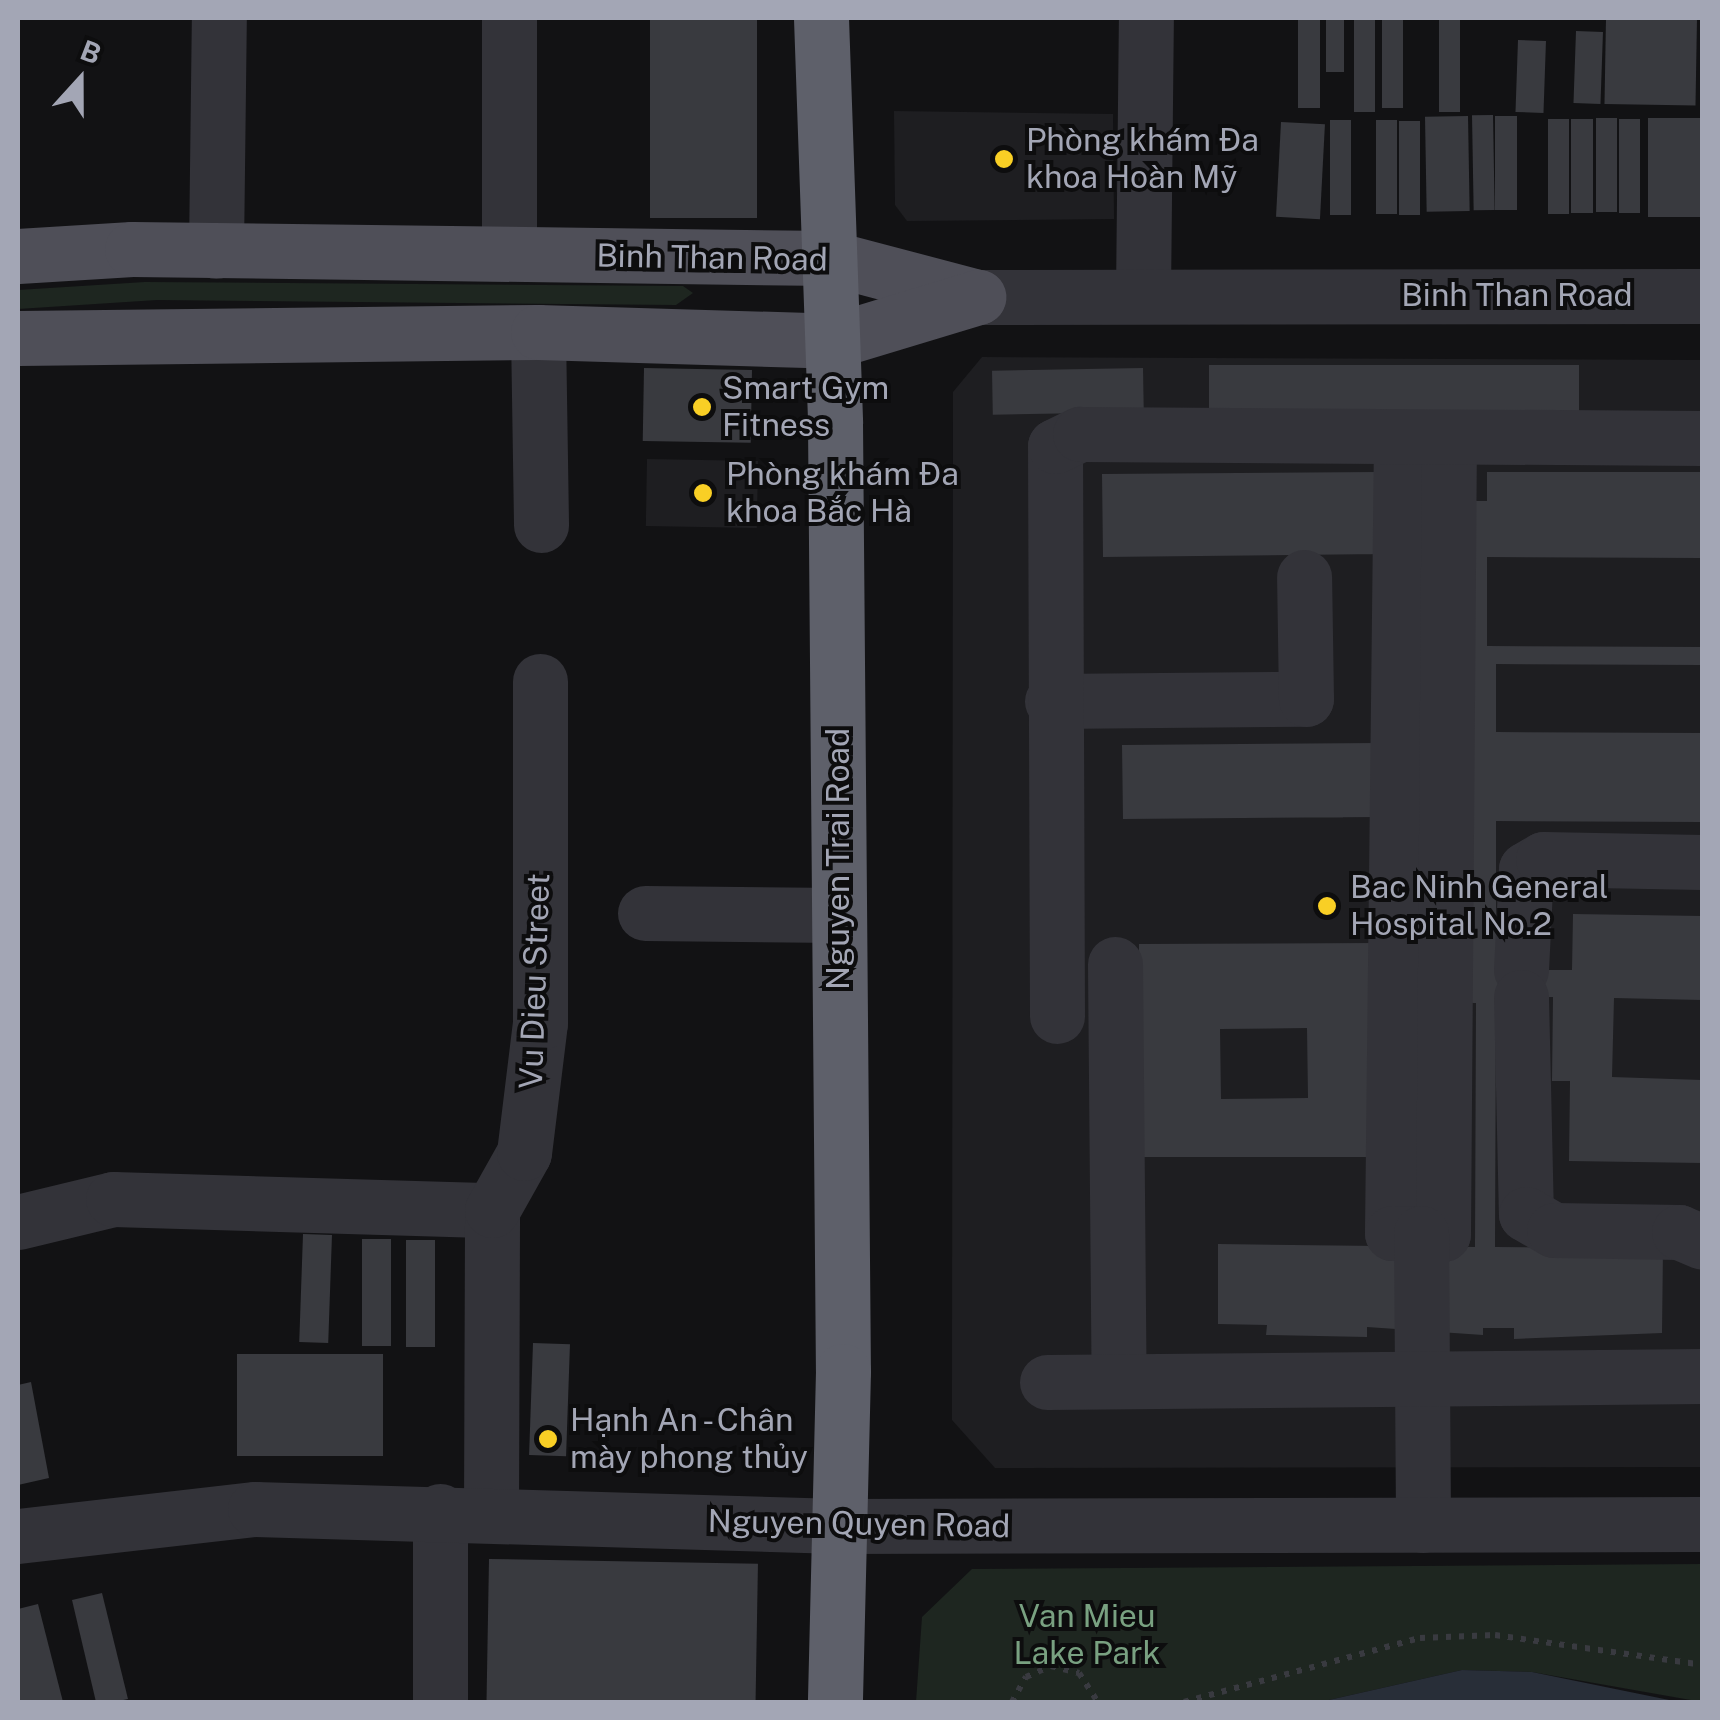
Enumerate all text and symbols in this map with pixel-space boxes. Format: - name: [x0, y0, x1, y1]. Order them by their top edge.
- north arrow: [30, 30, 130, 130]
- text: B: [76, 33, 106, 70]
- place label: Phòng khám Đa khoa Hoàn Mỹ: [1026, 122, 1259, 197]
- marker: Phòng khám Đa khoa Hoàn Mỹ: [991, 146, 1017, 172]
- street label: Binh Than Road: [596, 237, 828, 279]
- street label: Binh Than Road: [1401, 276, 1633, 314]
- place label: Smart Gym Fitness: [722, 370, 889, 445]
- marker: Smart Gym Fitness: [691, 396, 713, 418]
- place label: Phòng khám Đa khoa Bắc Hà: [726, 456, 959, 531]
- marker: Phòng khám Đa khoa Bắc Hà: [690, 480, 716, 506]
- street label: Nguyen Trai Road: [819, 728, 857, 990]
- place label: Bac Ninh General Hospital No.2: [1350, 869, 1609, 944]
- street label: Vu Dieu Street: [512, 872, 558, 1090]
- marker: Bac Ninh General Hospital No.2: [1314, 893, 1340, 919]
- place label: Hạnh An - Chân mày phong thủy: [570, 1402, 808, 1477]
- marker: Hạnh An - Chân mày phong thủy: [535, 1426, 561, 1452]
- street label: Nguyen Quyen Road: [707, 1502, 1011, 1546]
- park label: Van Mieu Lake Park: [1013, 1598, 1161, 1673]

